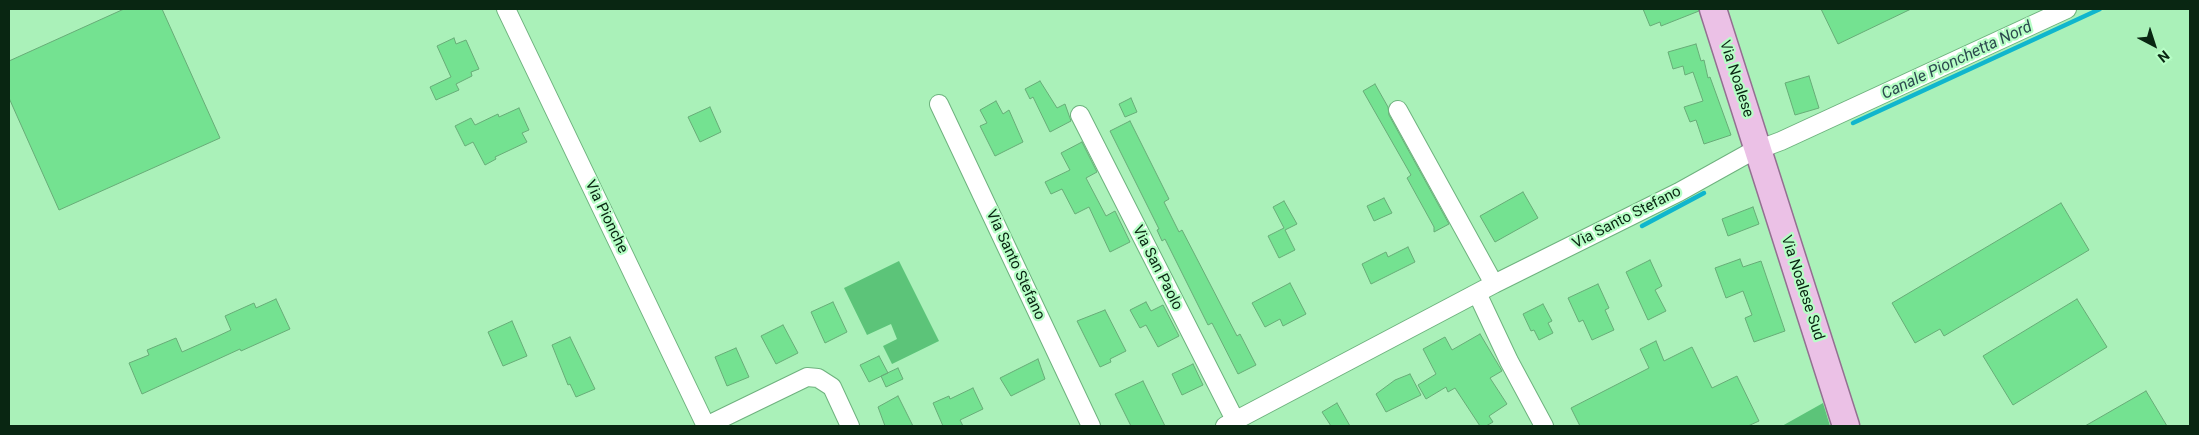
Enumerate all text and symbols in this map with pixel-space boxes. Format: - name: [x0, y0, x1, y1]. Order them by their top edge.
- water label: Canale Pionchetta Nord: [1879, 18, 2035, 104]
- north arrow: [2129, 20, 2179, 70]
- street label: Via Noalese: [1715, 38, 1757, 120]
- text: N: [2155, 47, 2173, 66]
- street label: Via Pionche: [581, 178, 631, 256]
- street label: Via Santo Stefano: [1570, 183, 1684, 253]
- street label: Via Santo Stefano: [982, 207, 1048, 323]
- street label: Via San Paolo: [1128, 223, 1186, 313]
- street label: Via Noalese Sud: [1777, 233, 1827, 343]

